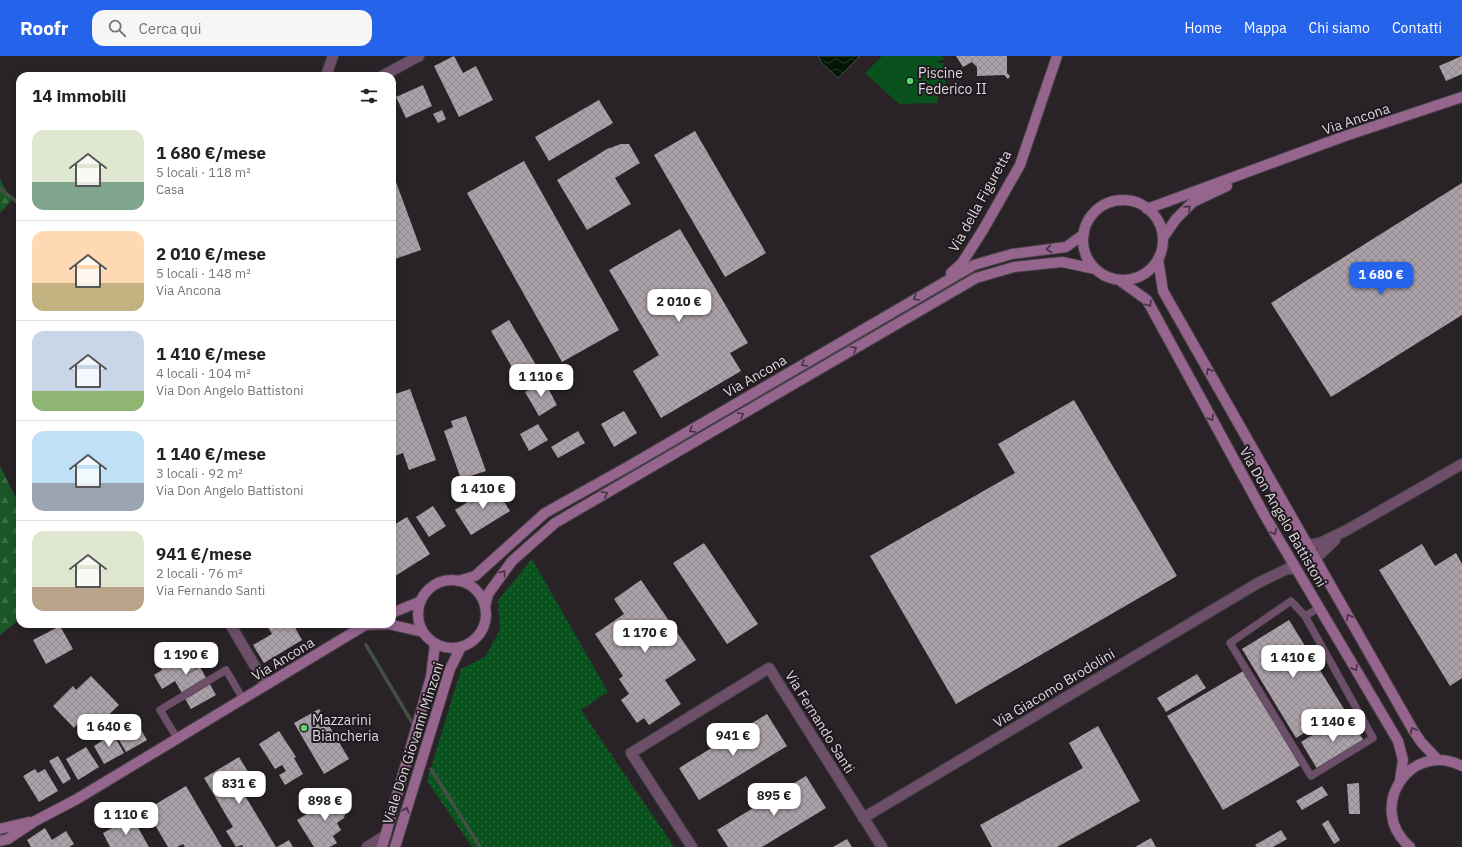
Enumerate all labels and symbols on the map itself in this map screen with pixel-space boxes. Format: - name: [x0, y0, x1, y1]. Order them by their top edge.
- place label: Piscine Federico II: [918, 64, 987, 98]
- marker: Piscine Federico II: [905, 76, 915, 86]
- street label: Via Ancona: [1320, 99, 1392, 139]
- street label: Via della Figuretta: [945, 147, 1016, 255]
- one-way arrow: [1183, 205, 1191, 213]
- one-way arrow: [1046, 244, 1052, 253]
- pin: 1 680 €: [1344, 262, 1418, 296]
- pin: 2 010 €: [642, 289, 716, 323]
- one-way arrow: [913, 294, 920, 301]
- one-way arrow: [1144, 300, 1151, 307]
- one-way arrow: [850, 347, 857, 354]
- street label: Via Ancona: [720, 350, 790, 401]
- one-way arrow: [801, 359, 808, 366]
- pin: 1 110 €: [504, 364, 578, 398]
- one-way arrow: [1206, 368, 1213, 375]
- one-way arrow: [737, 412, 744, 419]
- one-way arrow: [1206, 414, 1214, 421]
- one-way arrow: [689, 425, 696, 432]
- street label: Via Don Angelo Battistoni: [1235, 444, 1331, 590]
- pin: 1 410 €: [446, 476, 520, 510]
- one-way arrow: [601, 492, 608, 499]
- one-way arrow: [1270, 528, 1277, 535]
- one-way arrow: [498, 570, 505, 577]
- one-way arrow: [1347, 614, 1354, 621]
- pin: 1 170 €: [608, 620, 682, 654]
- street label: Via Ancona: [248, 633, 318, 685]
- pin: 1 190 €: [149, 642, 223, 676]
- street label: Via Giacomo Brodolini: [990, 645, 1118, 731]
- pin: 1 410 €: [1256, 645, 1330, 679]
- street label: Viale Don Giovanni Minzoni: [378, 660, 448, 826]
- one-way arrow: [1350, 664, 1357, 671]
- street label: Via Fernando Santi: [781, 667, 859, 777]
- pin: 1 140 €: [1296, 709, 1370, 743]
- place label: Mazzarini Biancheria: [312, 711, 379, 745]
- pin: 1 640 €: [72, 714, 146, 748]
- marker: Mazzarini Biancheria: [299, 723, 309, 733]
- pin: 941 €: [705, 723, 761, 757]
- one-way arrow: [1411, 727, 1418, 734]
- pin: 831 €: [211, 771, 267, 805]
- pin: 895 €: [746, 783, 802, 817]
- pin: 898 €: [297, 788, 353, 822]
- pin: 1 110 €: [89, 802, 163, 836]
- one-way arrow: [401, 806, 410, 813]

